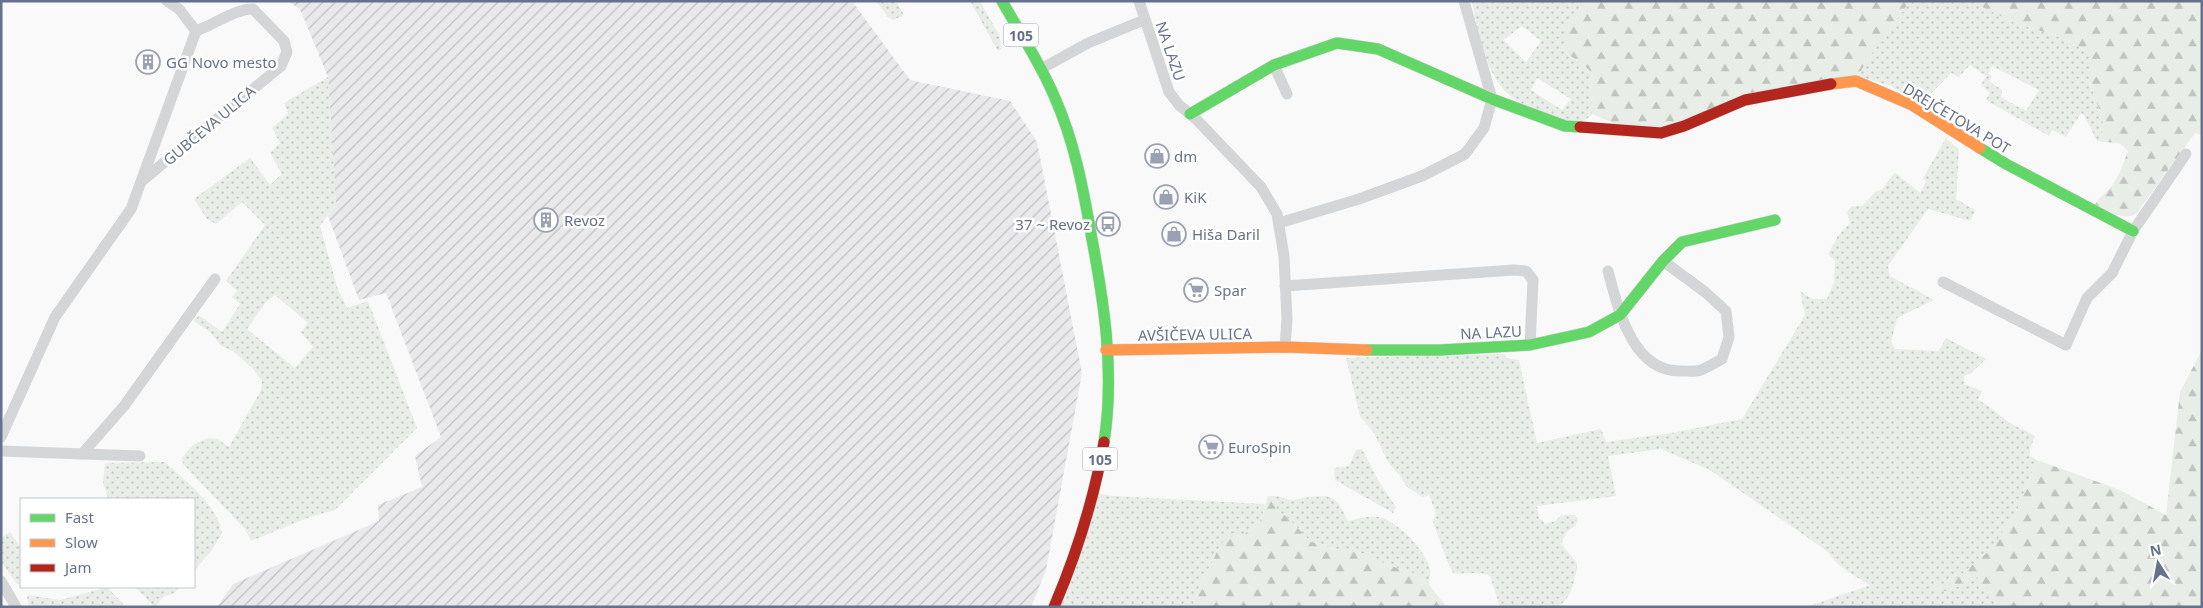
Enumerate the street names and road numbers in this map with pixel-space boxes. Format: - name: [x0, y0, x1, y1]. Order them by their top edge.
- street label: NA LAZU: [1151, 18, 1191, 84]
- road number: 105: [1004, 24, 1038, 46]
- street label: DREJČETOVA POT: [1900, 78, 2015, 158]
- street label: GUBČEVA ULICA: [159, 80, 260, 169]
- street label: NA LAZU: [1460, 320, 1522, 344]
- street label: AVŠIČEVA ULICA: [1138, 323, 1253, 345]
- road number: 105: [1082, 448, 1118, 470]

